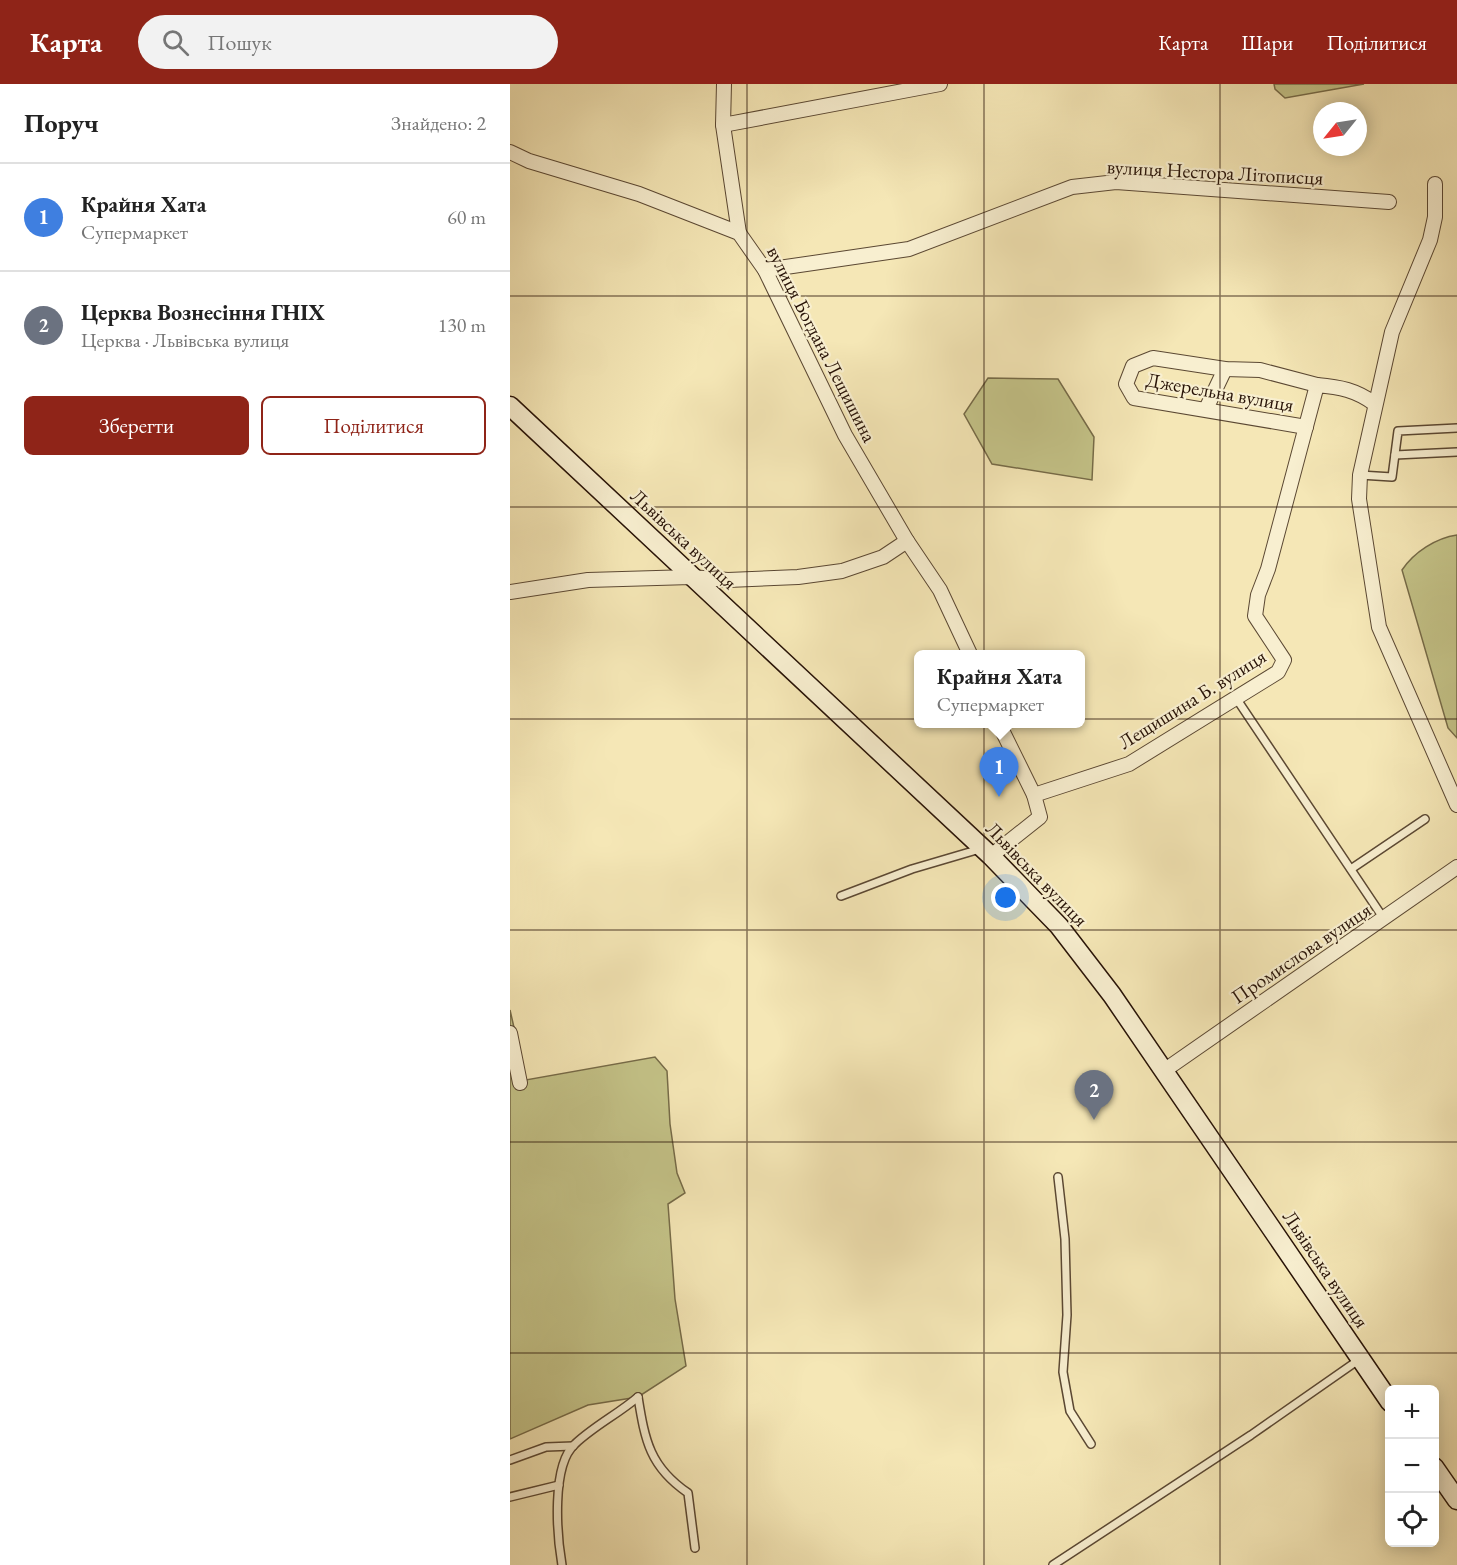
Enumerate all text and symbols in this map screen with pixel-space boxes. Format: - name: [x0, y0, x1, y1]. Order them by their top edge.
- search box: [138, 15, 558, 69]
- text: Карта: [30, 24, 102, 60]
- icon: search: [159, 26, 192, 59]
- text: Пошук: [207, 28, 272, 57]
- text: Карта: [1158, 29, 1208, 56]
- text: Шари: [1241, 29, 1293, 56]
- text: Поділитися: [1326, 29, 1427, 56]
- north arrow: [1313, 102, 1367, 156]
- text: Поруч: [24, 106, 99, 140]
- text: Знайдено: 2: [391, 110, 486, 136]
- street label: вулиця Нестора Літописця: [1106, 153, 1324, 191]
- text: Крайня Хата: [81, 190, 206, 219]
- text: 1: [38, 204, 49, 230]
- text: 60 m: [447, 204, 486, 230]
- text: Супермаркет: [81, 219, 188, 245]
- street label: вулиця Богдана Лещишина: [761, 241, 883, 447]
- text: Церква Вознесіння ГНІХ: [81, 298, 325, 327]
- text: 2: [38, 312, 49, 338]
- text: 130 m: [438, 312, 486, 338]
- text: Церква · Львівська вулиця: [81, 327, 289, 353]
- street label: Джерельна вулиця: [1144, 366, 1296, 418]
- button: Зберегти: [24, 396, 249, 455]
- button: Поділитися: [261, 396, 486, 455]
- street label: Львівська вулиця: [625, 483, 743, 595]
- street label: Лещишина Б. вулиця: [1113, 643, 1271, 755]
- popup: [914, 650, 1085, 728]
- text: Крайня Хата: [937, 662, 1062, 691]
- text: Супермаркет: [937, 691, 1044, 717]
- pin: 1: [980, 748, 1018, 797]
- street label: Львівська вулиця: [980, 816, 1094, 932]
- your location: [991, 883, 1020, 912]
- street label: Промислова вулиця: [1226, 897, 1376, 1009]
- pin: 2: [1074, 1070, 1114, 1120]
- street label: Львівська вулиця: [1277, 1205, 1375, 1333]
- map controls: [1385, 1385, 1439, 1547]
- button: +: [1385, 1385, 1439, 1439]
- button: −: [1385, 1439, 1439, 1493]
- button: locate: [1385, 1493, 1439, 1547]

